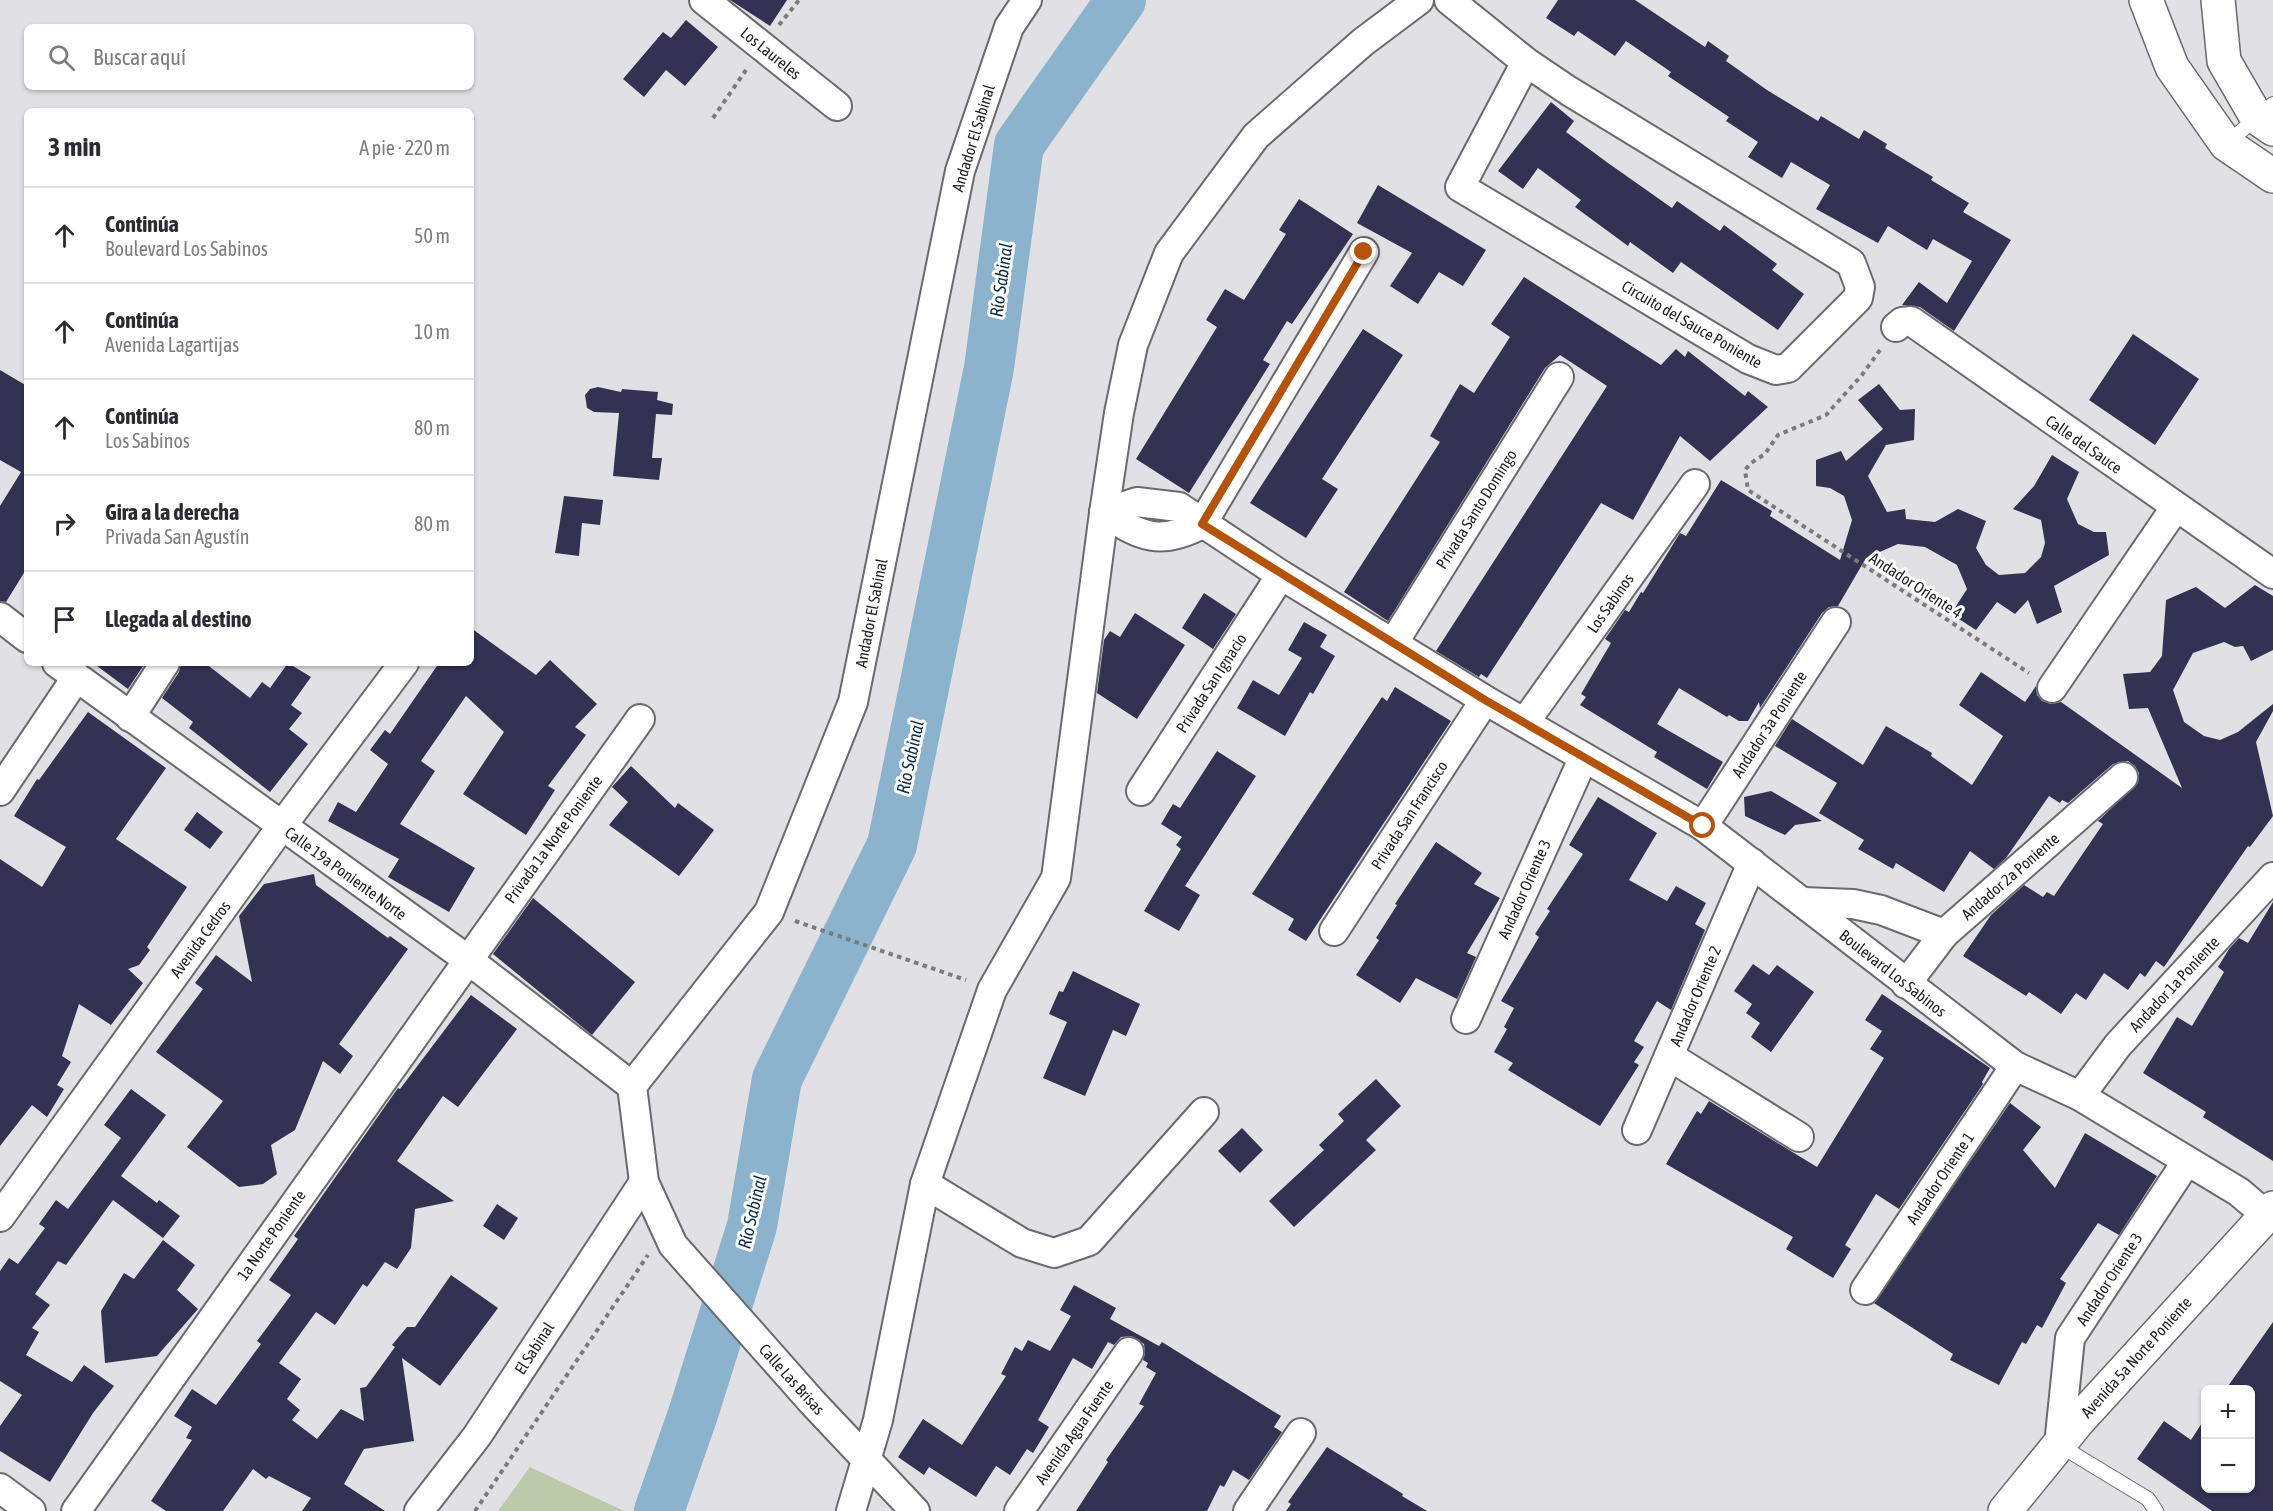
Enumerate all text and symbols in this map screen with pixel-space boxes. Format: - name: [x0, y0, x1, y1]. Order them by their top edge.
- street label: Los Laureles: [737, 23, 805, 83]
- search box: [24, 24, 474, 90]
- icon: search: [45, 41, 78, 74]
- text: Buscar aquí: [93, 44, 186, 70]
- street label: Andador El Sabinal: [948, 82, 998, 194]
- text: 3 min: [48, 132, 101, 162]
- text: A pie · 220 m: [359, 136, 450, 159]
- text: Continúa: [105, 211, 179, 237]
- icon: ahead: [48, 219, 81, 252]
- text: 50 m: [414, 224, 450, 247]
- text: Boulevard Los Sabinos: [105, 237, 268, 260]
- route end: [1350, 238, 1376, 264]
- water label: Río Sabinal: [985, 242, 1017, 318]
- street label: Circuito del Sauce Poniente: [1619, 276, 1765, 372]
- text: Continúa: [105, 307, 179, 333]
- icon: ahead: [48, 315, 81, 348]
- text: 10 m: [414, 320, 450, 343]
- text: Avenida Lagartijas: [105, 333, 239, 356]
- text: Continúa: [105, 403, 179, 429]
- icon: ahead: [48, 411, 81, 444]
- street label: Calle del Sauce: [2042, 411, 2126, 477]
- text: 80 m: [414, 416, 450, 439]
- text: Los Sabinos: [105, 429, 190, 452]
- street label: Privada Santo Domingo: [1432, 446, 1521, 572]
- text: Gira a la derecha: [105, 499, 239, 525]
- icon: right: [48, 507, 81, 540]
- text: 80 m: [414, 512, 450, 535]
- text: Privada San Agustín: [105, 525, 249, 548]
- street label: Andador Oriente 4: [1866, 548, 1966, 622]
- street label: Andador El Sabinal: [852, 556, 891, 669]
- street label: Los Sabinos: [1583, 570, 1637, 636]
- icon: arrive: [48, 603, 81, 636]
- text: Llegada al destino: [105, 606, 252, 632]
- street label: Privada San Ignacio: [1172, 630, 1251, 737]
- street label: Andador 3a Poniente: [1728, 667, 1810, 781]
- water label: Río Sabinal: [892, 718, 928, 796]
- street label: Privada San Francisco: [1367, 757, 1451, 873]
- street label: Privada 1a Norte Poniente: [501, 772, 605, 906]
- route start: [1689, 812, 1715, 838]
- street label: Calle 19a Poniente Norte: [282, 823, 410, 923]
- street label: Andador 2a Poniente: [1958, 829, 2062, 923]
- street label: Andador Oriente 3: [1494, 837, 1554, 941]
- street label: Avenida Cedros: [166, 897, 234, 981]
- street label: Boulevard Los Sabinos: [1836, 926, 1950, 1020]
- street label: Andador 1a Poniente: [2125, 933, 2223, 1035]
- street label: Andador Oriente 2: [1666, 943, 1724, 1049]
- street label: Andador Oriente 1: [1903, 1129, 1977, 1227]
- water label: Río Sabinal: [733, 1173, 771, 1251]
- street label: 1a Norte Poniente: [233, 1186, 309, 1284]
- street label: Andador Oriente 3: [2072, 1229, 2146, 1329]
- street label: Avenida 5a Norte Poniente: [2077, 1293, 2195, 1421]
- street label: El Sabinal: [511, 1318, 558, 1377]
- street label: Calle Las Brisas: [756, 1340, 829, 1418]
- street label: Avenida Agua Fuente: [1031, 1376, 1117, 1488]
- map controls: [2201, 1385, 2255, 1493]
- button: +: [2201, 1385, 2255, 1439]
- button: −: [2201, 1439, 2255, 1493]

